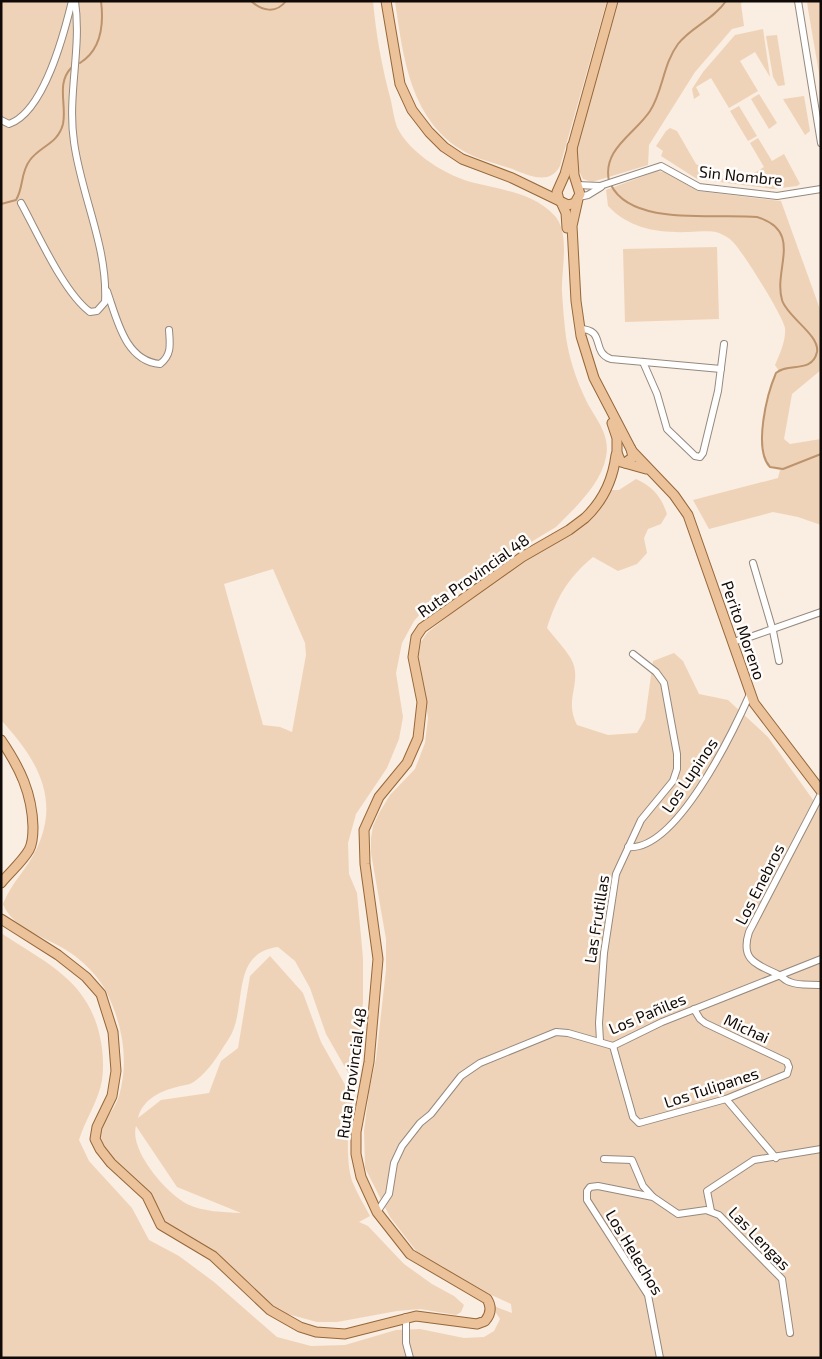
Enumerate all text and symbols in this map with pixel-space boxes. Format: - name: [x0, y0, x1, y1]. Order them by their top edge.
- street label: Sin Nombre: [698, 161, 784, 189]
- street label: Ruta Provincial 48: [414, 529, 532, 621]
- street label: Perito Moreno: [718, 578, 770, 682]
- street label: Los Lupinos: [657, 734, 721, 816]
- street label: Los Enebros: [730, 840, 788, 928]
- street label: Las Frutillas: [580, 874, 612, 964]
- street label: Los Pañiles: [606, 988, 688, 1038]
- street label: Ruta Provincial 48: [332, 1006, 370, 1140]
- street label: Michai: [721, 1009, 773, 1047]
- street label: Los Tulipanes: [661, 1063, 761, 1111]
- street label: Las Lengas: [725, 1202, 795, 1274]
- street label: Los Helechos: [602, 1206, 668, 1298]

